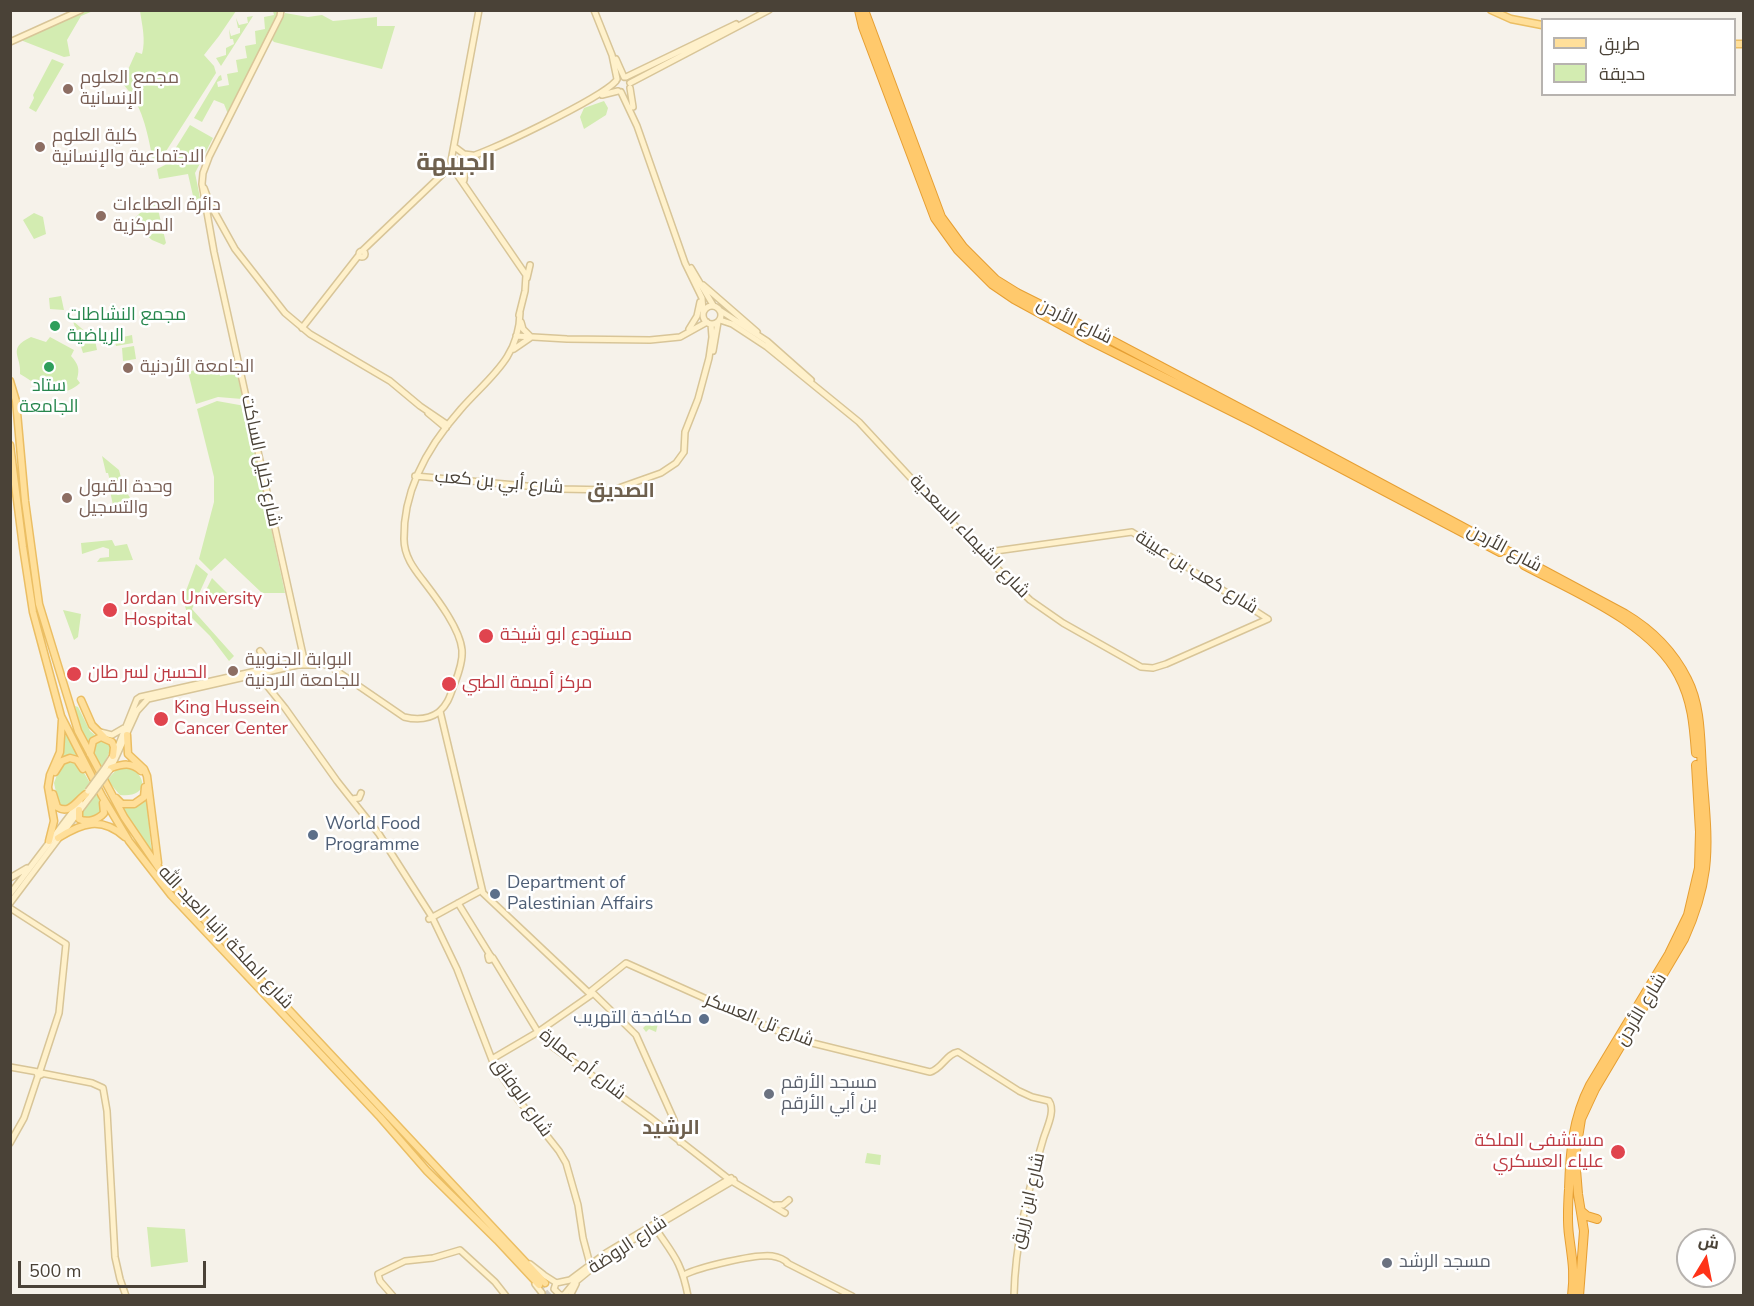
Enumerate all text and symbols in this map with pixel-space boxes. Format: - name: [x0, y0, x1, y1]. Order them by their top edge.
- legend: [1541, 18, 1736, 96]
- text: طريق: [1599, 32, 1640, 56]
- text: حديقة: [1599, 62, 1645, 86]
- place label: مجمع العلوم الإنسانية: [80, 68, 179, 110]
- marker: مجمع العلوم الإنسانية: [61, 82, 75, 96]
- place label: كلية العلوم الاجتماعية والإنسانية: [52, 126, 204, 168]
- marker: كلية العلوم الاجتماعية والإنسانية: [33, 140, 47, 154]
- district label: الجبيهة: [416, 150, 496, 178]
- place label: دائرة العطاءات المركزية: [113, 195, 221, 238]
- marker: دائرة العطاءات المركزية: [94, 209, 108, 223]
- street label: شارع الأردن: [1033, 294, 1115, 350]
- place label: مجمع النشاطات الرياضية: [67, 305, 186, 348]
- marker: مجمع النشاطات الرياضية: [48, 319, 62, 333]
- place label: الجامعة الأردنية: [140, 357, 254, 379]
- marker: ستاد الجامعة: [42, 360, 56, 374]
- marker: الجامعة الأردنية: [121, 361, 135, 375]
- place label: ستاد الجامعة: [19, 376, 79, 418]
- street label: شارع خليل الساكت: [236, 393, 284, 529]
- street label: شارع أبي بن كعب: [434, 467, 564, 499]
- street label: شارع الشيماء السعدية: [904, 471, 1034, 603]
- place label: وحدة القبول والتسجيل: [79, 477, 173, 520]
- district label: الصديق: [587, 480, 655, 504]
- marker: وحدة القبول والتسجيل: [60, 491, 74, 505]
- street label: شارع الأردن: [1463, 520, 1545, 578]
- street label: شارع كعب بن عيينة: [1131, 527, 1261, 619]
- place label: Jordan University Hospital: [124, 589, 262, 632]
- marker: Jordan University Hospital: [101, 601, 119, 619]
- place label: مستودع ابو شيخة: [500, 625, 632, 647]
- marker: مستودع ابو شيخة: [477, 627, 495, 645]
- place label: البوابة الجنوبية للجامعة الاردنية: [245, 650, 360, 692]
- place label: الحسين لسر طان: [88, 663, 207, 685]
- marker: البوابة الجنوبية للجامعة الاردنية: [226, 664, 240, 678]
- marker: الحسين لسر طان: [65, 665, 83, 683]
- place label: مركز أميمة الطبي: [462, 673, 592, 695]
- marker: مركز أميمة الطبي: [440, 675, 458, 693]
- place label: King Hussein Cancer Center: [174, 698, 288, 740]
- marker: King Hussein Cancer Center: [152, 710, 170, 728]
- place label: World Food Programme: [325, 814, 421, 856]
- marker: World Food Programme: [306, 828, 320, 842]
- street label: شارع الملكة رانيا العبد الله: [153, 862, 297, 1014]
- place label: Department of Palestinian Affairs: [507, 873, 653, 916]
- marker: Department of Palestinian Affairs: [488, 887, 502, 901]
- street label: شارع الأردن: [1612, 970, 1672, 1050]
- street label: شارع تل العسكر: [701, 989, 817, 1053]
- place label: مكافحة التهريب: [573, 1008, 692, 1030]
- marker: مكافحة التهريب: [697, 1012, 711, 1026]
- street label: شارع أم عمارة: [535, 1025, 629, 1105]
- street label: شارع الوفاق: [486, 1054, 556, 1142]
- place label: مسجد الأرقم بن أبي الأرقم: [781, 1073, 877, 1116]
- marker: مسجد الأرقم بن أبي الأرقم: [762, 1087, 776, 1101]
- district label: الرشيد: [642, 1117, 700, 1141]
- place label: مستشفى الملكة علياء العسكري: [1474, 1131, 1604, 1174]
- marker: مستشفى الملكة علياء العسكري: [1609, 1143, 1627, 1161]
- street label: شارع ابن زريق: [1007, 1151, 1051, 1251]
- street label: شارع الروضة: [585, 1213, 671, 1279]
- north arrow: [1676, 1228, 1736, 1288]
- text: ش: [1697, 1230, 1721, 1255]
- scale bar: [21, 1249, 208, 1287]
- place label: مسجد الرشد: [1399, 1252, 1491, 1274]
- marker: مسجد الرشد: [1380, 1256, 1394, 1270]
- text: 500 m: [29, 1259, 81, 1283]

